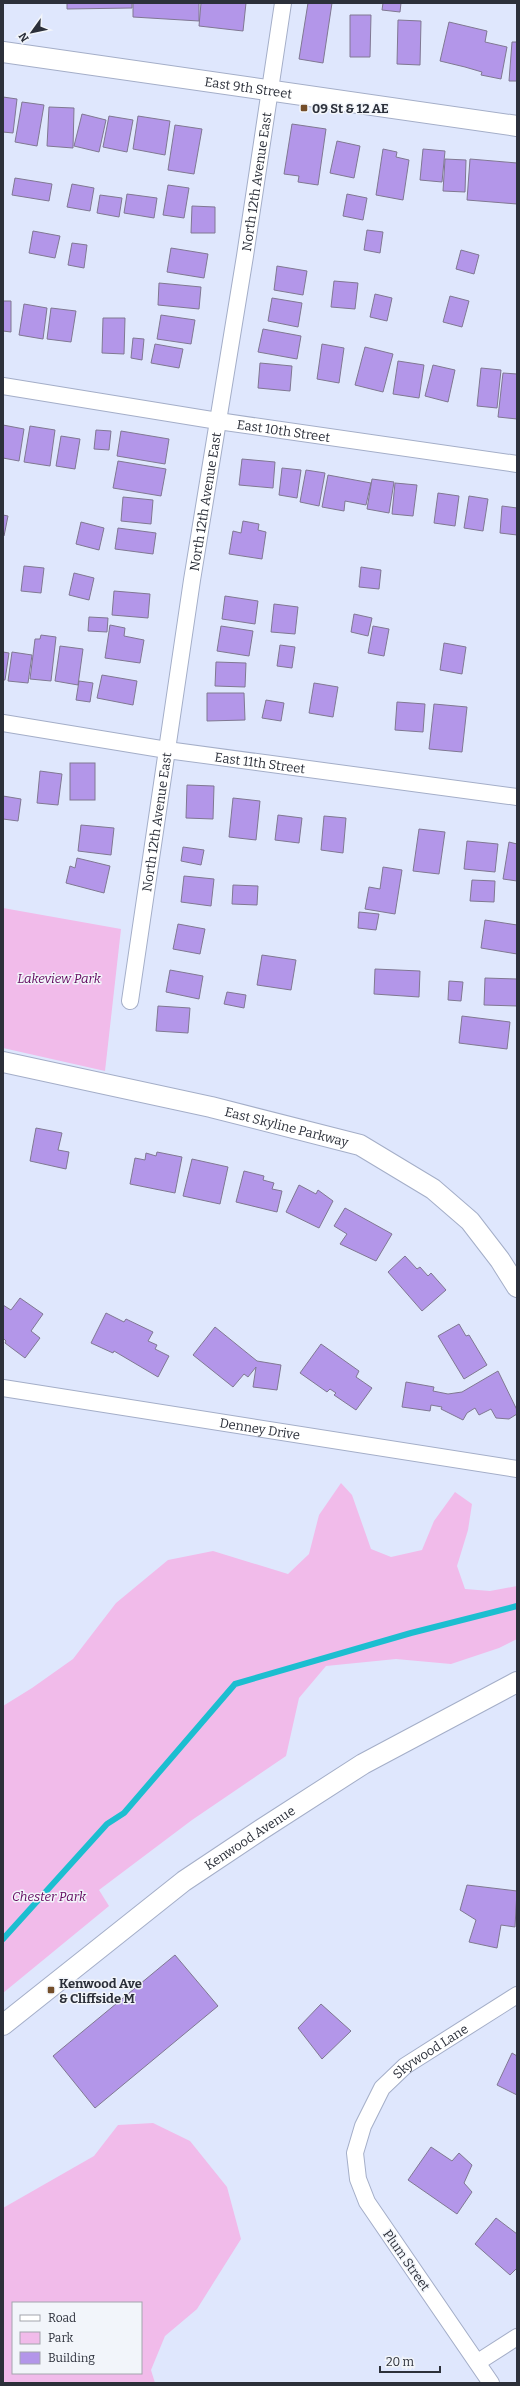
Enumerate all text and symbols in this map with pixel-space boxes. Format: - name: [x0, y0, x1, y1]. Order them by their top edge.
- north arrow: [12, 12, 52, 52]
- text: N: [16, 30, 32, 44]
- street label: East 9th Street: [204, 74, 293, 102]
- place label: 09 St & 12 AE: [312, 101, 389, 116]
- marker: 09 St & 12 AE: [299, 103, 309, 113]
- street label: North 12th Avenue East: [239, 111, 275, 252]
- street label: East 10th Street: [236, 417, 331, 445]
- street label: North 12th Avenue East: [187, 431, 224, 572]
- street label: East 11th Street: [214, 749, 306, 777]
- street label: North 12th Avenue East: [139, 751, 175, 893]
- park label: Lakeview Park: [17, 971, 102, 986]
- street label: East Skyline Parkway: [223, 1104, 350, 1150]
- street label: Denney Drive: [218, 1415, 301, 1443]
- street label: Kenwood Avenue: [202, 1803, 298, 1873]
- park label: Chester Park: [12, 1889, 87, 1904]
- place label: Kenwood Ave & Cliffside M: [59, 1976, 142, 2006]
- marker: Kenwood Ave & Cliffside M: [46, 1985, 56, 1995]
- street label: Skywood Lane: [390, 2021, 471, 2082]
- street label: Plum Street: [380, 2227, 433, 2294]
- legend: [12, 2302, 142, 2374]
- text: Road: [48, 2311, 76, 2325]
- text: Park: [48, 2331, 74, 2345]
- scale bar: [380, 2348, 440, 2374]
- text: Building: [48, 2351, 95, 2365]
- text: 20 m: [386, 2355, 415, 2369]

